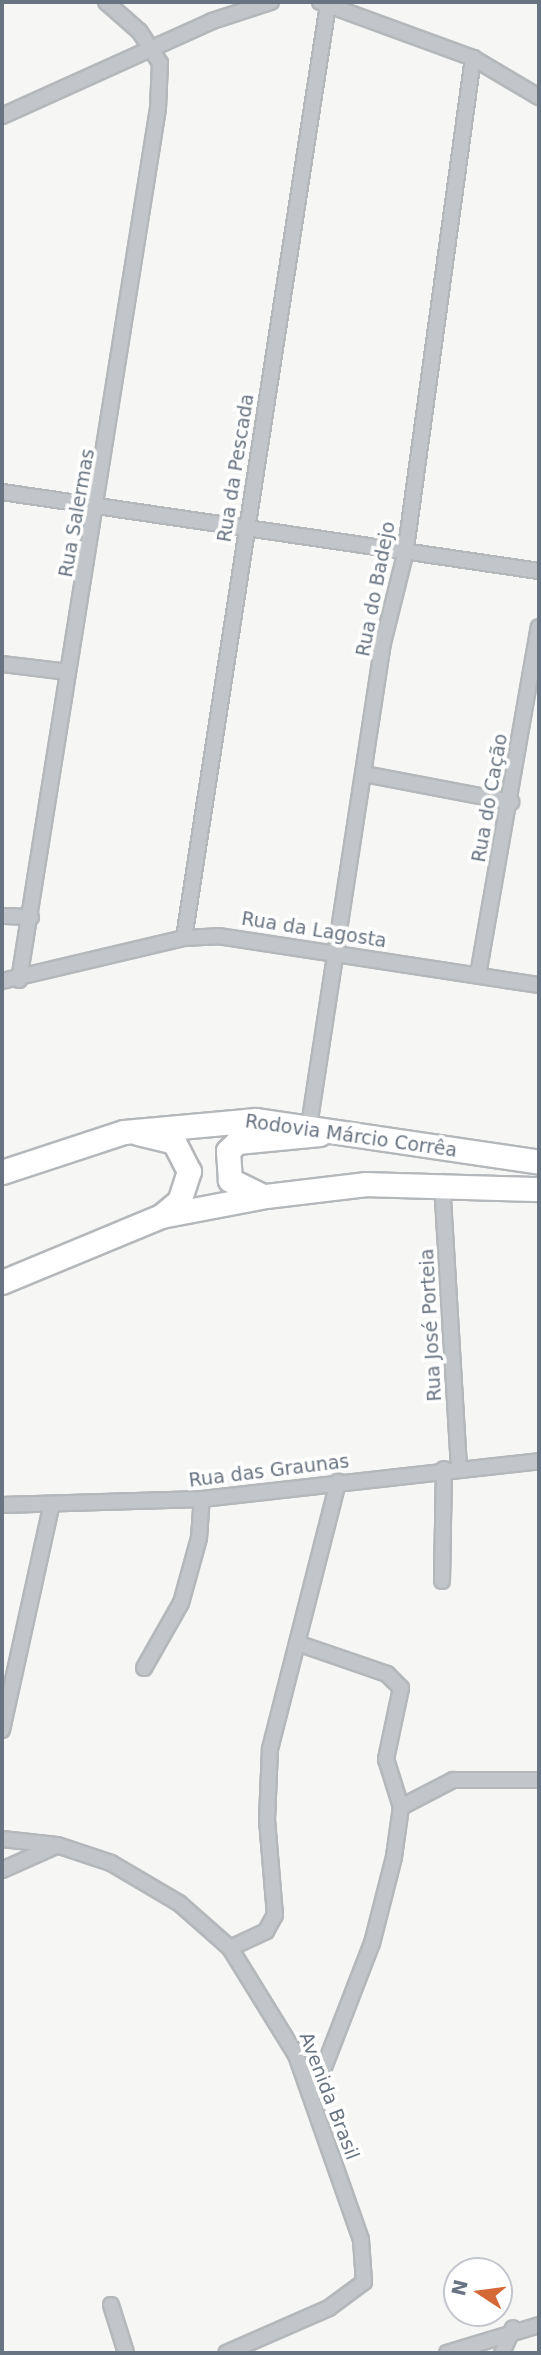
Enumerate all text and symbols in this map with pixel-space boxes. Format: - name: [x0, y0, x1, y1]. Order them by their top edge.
- street label: Rua da Pescada: [213, 392, 259, 544]
- street label: Rua Salermas: [54, 447, 100, 579]
- street label: Rua do Badejo: [352, 520, 400, 658]
- street label: Rua do Cação: [467, 732, 513, 864]
- street label: Rua da Lagosta: [240, 907, 388, 953]
- street label: Rodovia Márcio Corrêa: [244, 1110, 458, 1162]
- street label: Rua José Porteia: [416, 1248, 446, 1402]
- street label: Rua das Graunas: [187, 1450, 351, 1492]
- street label: Avenida Brasil: [294, 2029, 364, 2163]
- north arrow: [443, 2257, 513, 2327]
- text: N: [447, 2278, 472, 2298]

